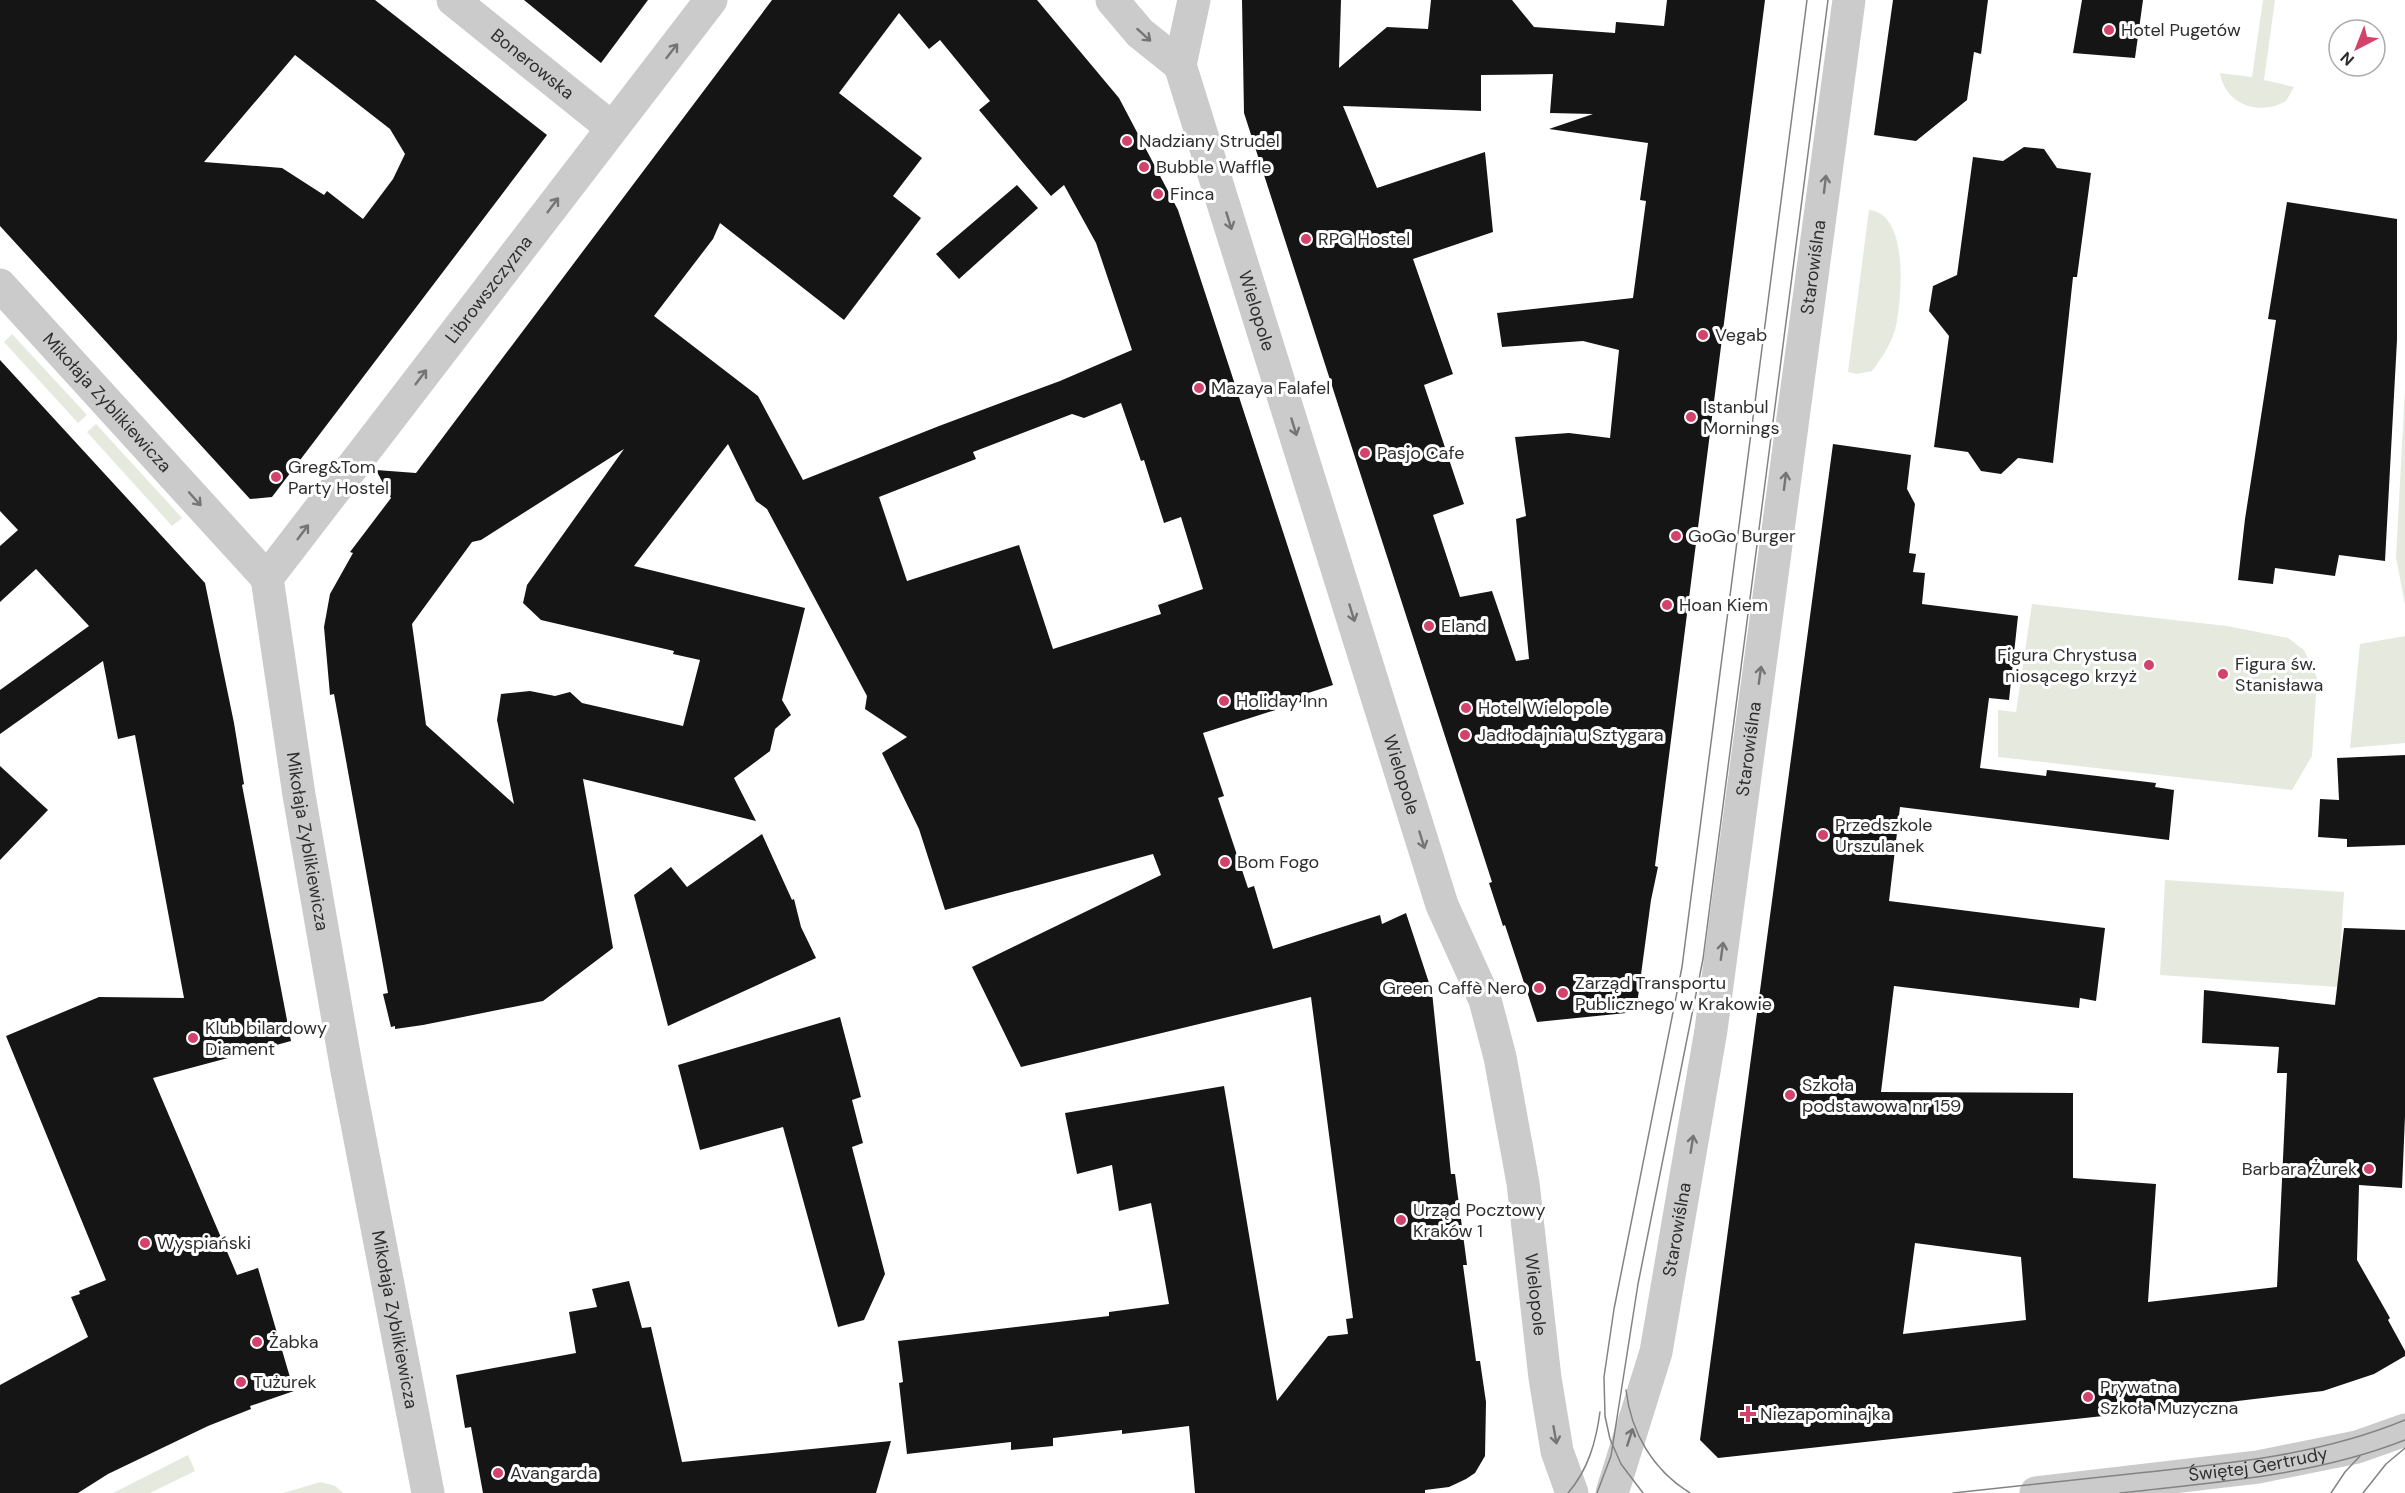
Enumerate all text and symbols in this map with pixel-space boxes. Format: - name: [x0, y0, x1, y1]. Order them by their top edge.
- place label: Hotel Pugetów: [2121, 18, 2241, 42]
- north arrow: [2327, 18, 2387, 78]
- street label: Bonerowska: [486, 23, 579, 105]
- marker: Hotel Pugetów: [2102, 23, 2116, 37]
- one-way arrow: [1136, 28, 1151, 42]
- one-way arrow: [665, 43, 678, 59]
- text: N: [2336, 47, 2359, 70]
- place label: Nadziany Strudel: [1139, 129, 1280, 153]
- marker: Nadziany Strudel: [1120, 134, 1134, 148]
- place label: Bubble Waffle: [1156, 155, 1272, 179]
- marker: Bubble Waffle: [1137, 160, 1151, 174]
- one-way arrow: [1819, 175, 1830, 194]
- place label: Finca: [1170, 182, 1214, 206]
- marker: Finca: [1151, 187, 1165, 201]
- one-way arrow: [546, 197, 559, 213]
- one-way arrow: [1225, 211, 1236, 230]
- street label: Starowiślna: [1795, 218, 1831, 316]
- place label: RPG Hostel: [1318, 227, 1410, 251]
- street label: Librowszczyzna: [440, 231, 538, 348]
- marker: RPG Hostel: [1299, 232, 1313, 246]
- street label: Wielopole: [1233, 268, 1280, 354]
- place label: Vegab: [1715, 323, 1767, 347]
- street label: Mikołaja Zyblikiewicza: [37, 328, 177, 477]
- marker: Vegab: [1696, 328, 1710, 342]
- one-way arrow: [415, 369, 428, 385]
- place label: Mazaya Falafel: [1211, 376, 1330, 400]
- marker: Mazaya Falafel: [1192, 381, 1206, 395]
- place label: Istanbul Mornings: [1703, 395, 1780, 440]
- marker: Istanbul Mornings: [1684, 410, 1698, 424]
- one-way arrow: [1289, 417, 1300, 436]
- place label: Pasjo Cafe: [1377, 441, 1464, 465]
- marker: Pasjo Cafe: [1358, 446, 1372, 460]
- place label: Greg&Tom Party Hostel: [288, 455, 389, 500]
- marker: Greg&Tom Party Hostel: [269, 470, 283, 484]
- one-way arrow: [1780, 472, 1791, 492]
- one-way arrow: [188, 491, 202, 506]
- one-way arrow: [297, 524, 309, 540]
- place label: GoGo Burger: [1688, 524, 1796, 548]
- marker: GoGo Burger: [1669, 529, 1683, 543]
- place label: Hoan Kiem: [1679, 593, 1768, 617]
- marker: Hoan Kiem: [1660, 598, 1674, 612]
- one-way arrow: [1347, 603, 1358, 622]
- place label: Eland: [1441, 614, 1487, 638]
- marker: Eland: [1422, 619, 1436, 633]
- place label: Figura Chrystusa niosącego krzyż: [1997, 643, 2137, 688]
- place label: Figura św. Stanisława: [2235, 652, 2323, 697]
- marker: Figura Chrystusa niosącego krzyż: [2142, 658, 2156, 672]
- one-way arrow: [1754, 665, 1765, 685]
- marker: Figura św. Stanisława: [2216, 667, 2230, 681]
- place label: Holiday Inn: [1236, 689, 1328, 713]
- marker: Holiday Inn: [1217, 694, 1231, 708]
- place label: Hotel Wielopole: [1478, 696, 1609, 720]
- street label: Starowiślna: [1730, 700, 1767, 798]
- marker: Hotel Wielopole: [1459, 701, 1473, 715]
- place label: Jadłodajnia u Sztygara: [1477, 723, 1664, 747]
- marker: Jadłodajnia u Sztygara: [1458, 728, 1472, 742]
- street label: Wielopole: [1378, 732, 1425, 818]
- street label: Mikołaja Zyblikiewicza: [281, 750, 334, 933]
- place label: Przedszkole Urszulanek: [1835, 813, 1932, 858]
- marker: Przedszkole Urszulanek: [1816, 828, 1830, 842]
- one-way arrow: [1417, 830, 1428, 849]
- place label: Bom Fogo: [1237, 850, 1319, 874]
- marker: Bom Fogo: [1218, 855, 1232, 869]
- one-way arrow: [1717, 942, 1728, 962]
- place label: Zarząd Transportu Publicznego w Krakowie: [1575, 971, 1772, 1016]
- place label: Green Caffè Nero: [1382, 976, 1527, 1000]
- marker: Green Caffè Nero: [1532, 981, 1546, 995]
- marker: Zarząd Transportu Publicznego w Krakowie: [1556, 986, 1570, 1000]
- place label: Klub bilardowy Diament: [205, 1016, 327, 1061]
- marker: Klub bilardowy Diament: [186, 1031, 200, 1045]
- place label: Szkoła podstawowa nr 159: [1802, 1073, 1961, 1118]
- marker: Szkoła podstawowa nr 159: [1783, 1088, 1797, 1102]
- one-way arrow: [1687, 1135, 1698, 1155]
- place label: Barbara Żurek: [2242, 1157, 2357, 1181]
- marker: Barbara Żurek: [2362, 1162, 2376, 1176]
- street label: Starowiślna: [1657, 1181, 1697, 1278]
- place label: Urząd Pocztowy Kraków 1: [1413, 1198, 1546, 1243]
- marker: Urząd Pocztowy Kraków 1: [1394, 1213, 1408, 1227]
- street label: Mikołaja Zyblikiewicza: [366, 1228, 424, 1411]
- place label: Wyspiański: [157, 1231, 251, 1255]
- marker: Wyspiański: [138, 1236, 152, 1250]
- street label: Wielopole: [1519, 1252, 1552, 1337]
- place label: Żabka: [269, 1330, 319, 1354]
- marker: Żabka: [250, 1335, 264, 1349]
- place label: Tużurek: [253, 1370, 317, 1394]
- marker: Tużurek: [234, 1375, 248, 1389]
- place label: Prywatna Szkoła Muzyczna: [2100, 1375, 2238, 1420]
- marker: Prywatna Szkoła Muzyczna: [2081, 1390, 2095, 1404]
- place label: Niezapominajka: [1760, 1402, 1891, 1426]
- marker: Niezapominajka: [1741, 1407, 1755, 1421]
- one-way arrow: [1549, 1425, 1560, 1445]
- one-way arrow: [1625, 1428, 1636, 1447]
- street label: Świętej Gertrudy: [2187, 1441, 2330, 1487]
- place label: Avangarda: [510, 1461, 597, 1485]
- marker: Avangarda: [491, 1466, 505, 1480]

